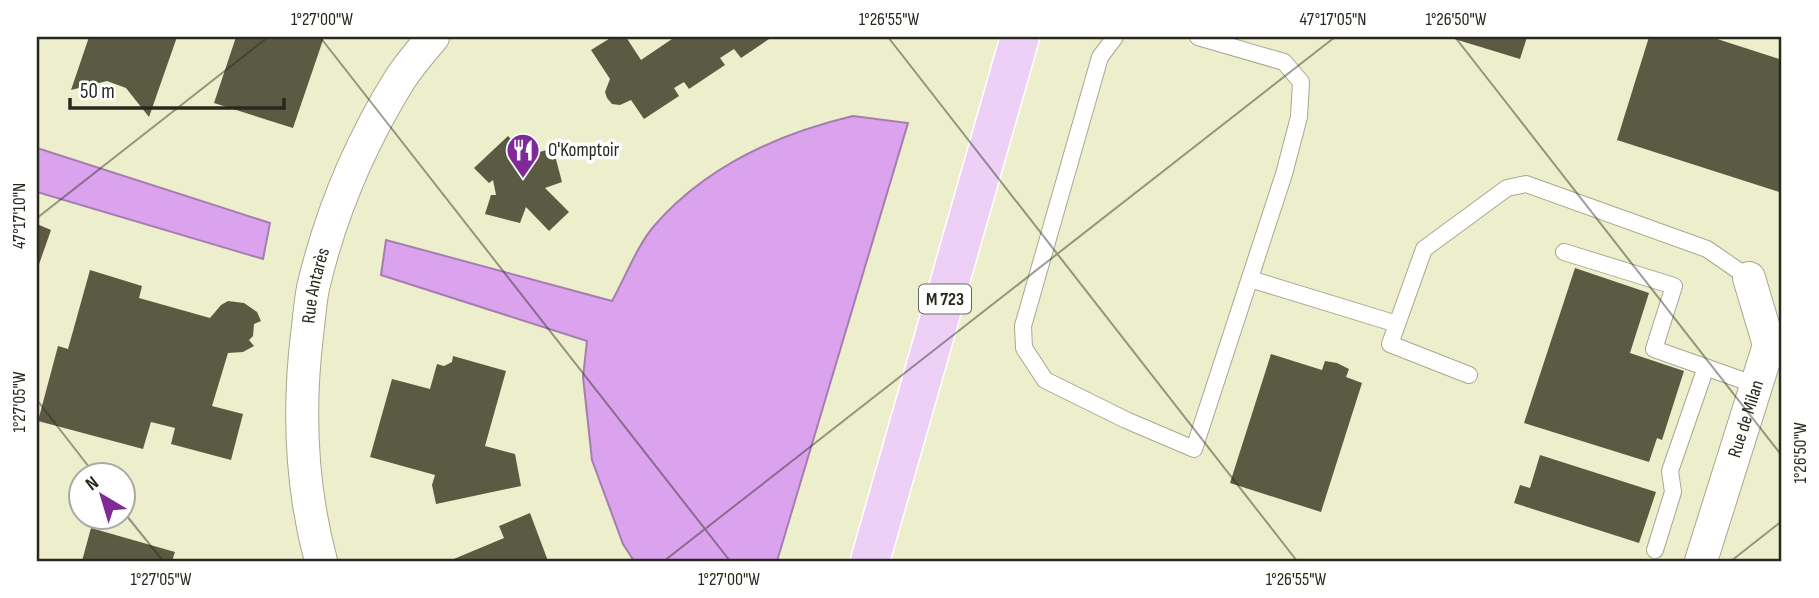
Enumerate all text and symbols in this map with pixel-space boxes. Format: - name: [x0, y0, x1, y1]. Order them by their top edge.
- text: 1°27'00"W: [291, 9, 353, 30]
- text: 1°26'55"W: [859, 9, 919, 30]
- text: 47°17'05"N: [1299, 9, 1367, 30]
- text: 1°26'50"W: [1425, 9, 1487, 30]
- scale bar: [70, 66, 284, 110]
- text: 50 m: [80, 79, 115, 104]
- restaurant icon: O'Komptoir: [504, 131, 542, 180]
- place label: O'Komptoir: [548, 139, 620, 162]
- text: 47°17'10"N: [9, 183, 30, 249]
- street label: Rue Antarès: [297, 245, 335, 325]
- road number: M 723: [919, 284, 971, 314]
- text: 1°27'05"W: [9, 371, 30, 433]
- street label: Rue de Milan: [1723, 377, 1769, 460]
- text: 1°26'50"W: [1790, 422, 1811, 484]
- north arrow: [66, 462, 136, 532]
- text: N: [81, 472, 104, 496]
- text: 1°27'05"W: [130, 569, 192, 590]
- text: 1°27'00"W: [698, 569, 760, 590]
- text: 1°26'55"W: [1266, 569, 1326, 590]

